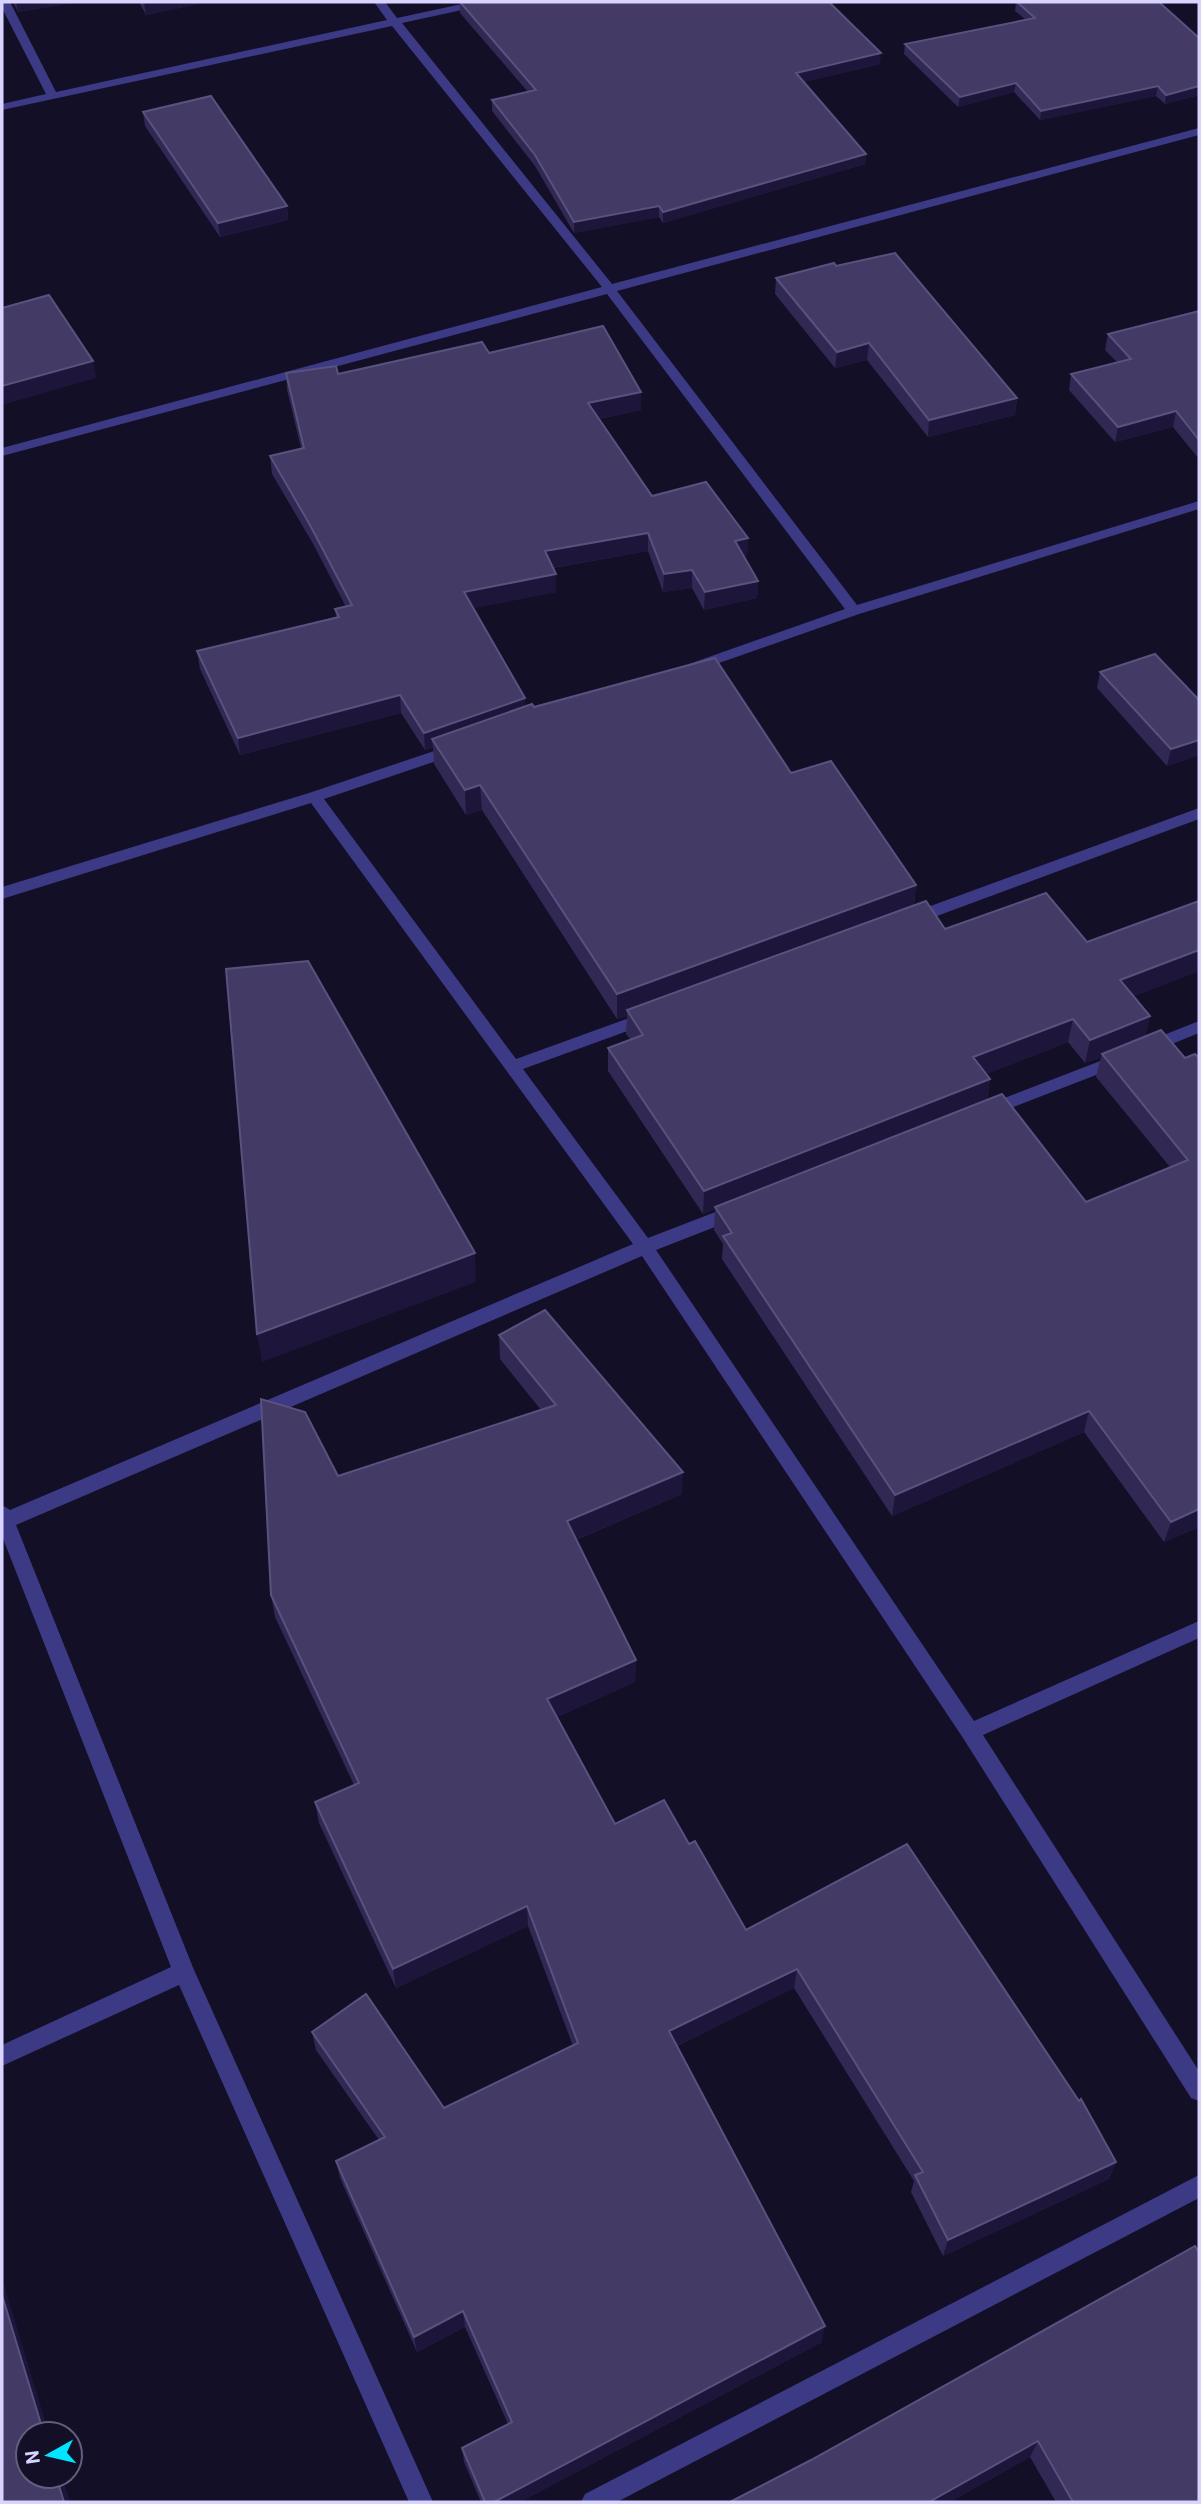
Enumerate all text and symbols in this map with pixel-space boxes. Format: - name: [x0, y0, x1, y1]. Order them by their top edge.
- north arrow: [14, 2420, 84, 2490]
- text: N: [20, 2449, 45, 2466]

